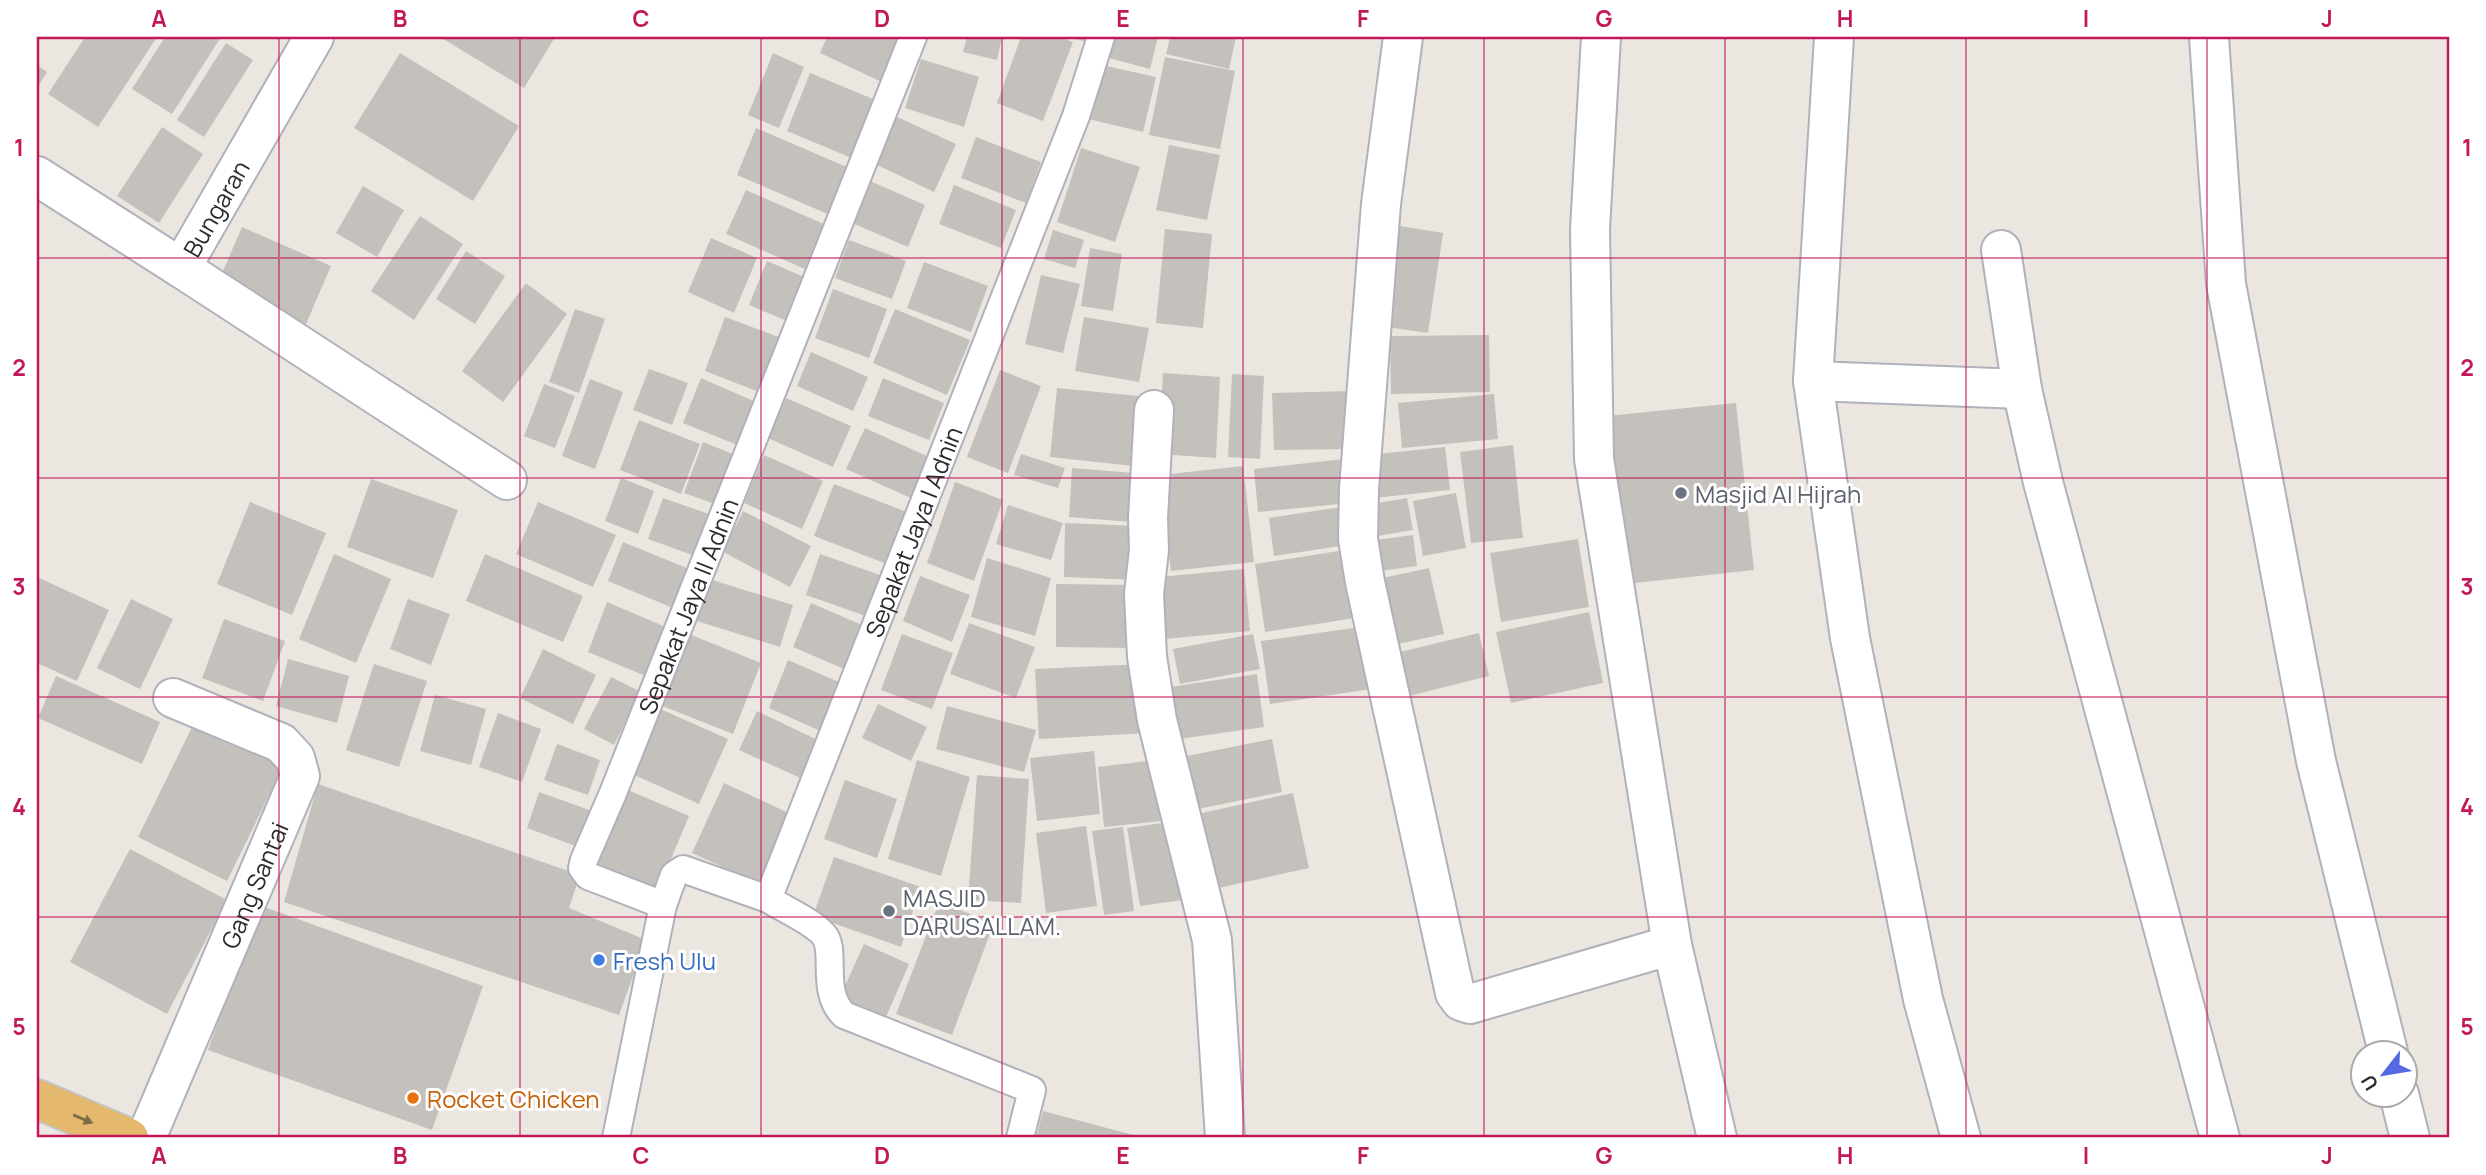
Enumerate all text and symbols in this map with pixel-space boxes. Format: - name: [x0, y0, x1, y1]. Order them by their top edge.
- text: A: [151, 2, 167, 34]
- text: B: [393, 2, 407, 34]
- text: C: [633, 2, 650, 34]
- text: D: [874, 2, 890, 34]
- text: E: [1116, 2, 1130, 34]
- text: F: [1357, 2, 1369, 34]
- text: G: [1596, 2, 1613, 34]
- text: H: [1837, 2, 1853, 34]
- text: I: [2083, 2, 2089, 34]
- text: J: [2321, 2, 2333, 34]
- text: 1: [14, 131, 24, 163]
- text: 1: [2462, 131, 2472, 163]
- street label: Bungaran: [175, 154, 256, 263]
- text: 2: [12, 351, 26, 383]
- text: 2: [2460, 351, 2474, 383]
- street label: Sepakat Jaya I Adnin: [856, 421, 969, 642]
- place label: Masjid Al Hijrah: [1695, 477, 1861, 510]
- marker: Masjid Al Hijrah: [1673, 485, 1689, 501]
- street label: Sepakat Jaya II Adnin: [630, 493, 745, 718]
- text: 3: [12, 570, 26, 602]
- text: 3: [2460, 570, 2474, 602]
- text: 4: [12, 790, 26, 822]
- text: 4: [2460, 790, 2474, 822]
- street label: Gang Santai: [212, 817, 295, 953]
- place label: MASJID DARUSALLAM.: [903, 881, 1061, 942]
- marker: MASJID DARUSALLAM.: [881, 903, 897, 919]
- place label: Fresh Ulu: [613, 944, 716, 977]
- marker: Fresh Ulu: [591, 952, 607, 968]
- text: 5: [12, 1010, 26, 1042]
- text: 5: [2460, 1010, 2474, 1042]
- north arrow: [2350, 1038, 2420, 1108]
- text: U: [2355, 1070, 2384, 1095]
- place label: Rocket Chicken: [427, 1082, 600, 1115]
- marker: Rocket Chicken: [405, 1090, 421, 1106]
- one-way arrow: [73, 1113, 94, 1124]
- text: A: [151, 1139, 167, 1171]
- text: B: [393, 1139, 407, 1171]
- text: C: [633, 1139, 650, 1171]
- text: D: [874, 1139, 890, 1171]
- text: E: [1116, 1139, 1130, 1171]
- text: F: [1357, 1139, 1369, 1171]
- text: G: [1596, 1139, 1613, 1171]
- text: H: [1837, 1139, 1853, 1171]
- text: I: [2083, 1139, 2089, 1171]
- text: J: [2321, 1139, 2333, 1171]

